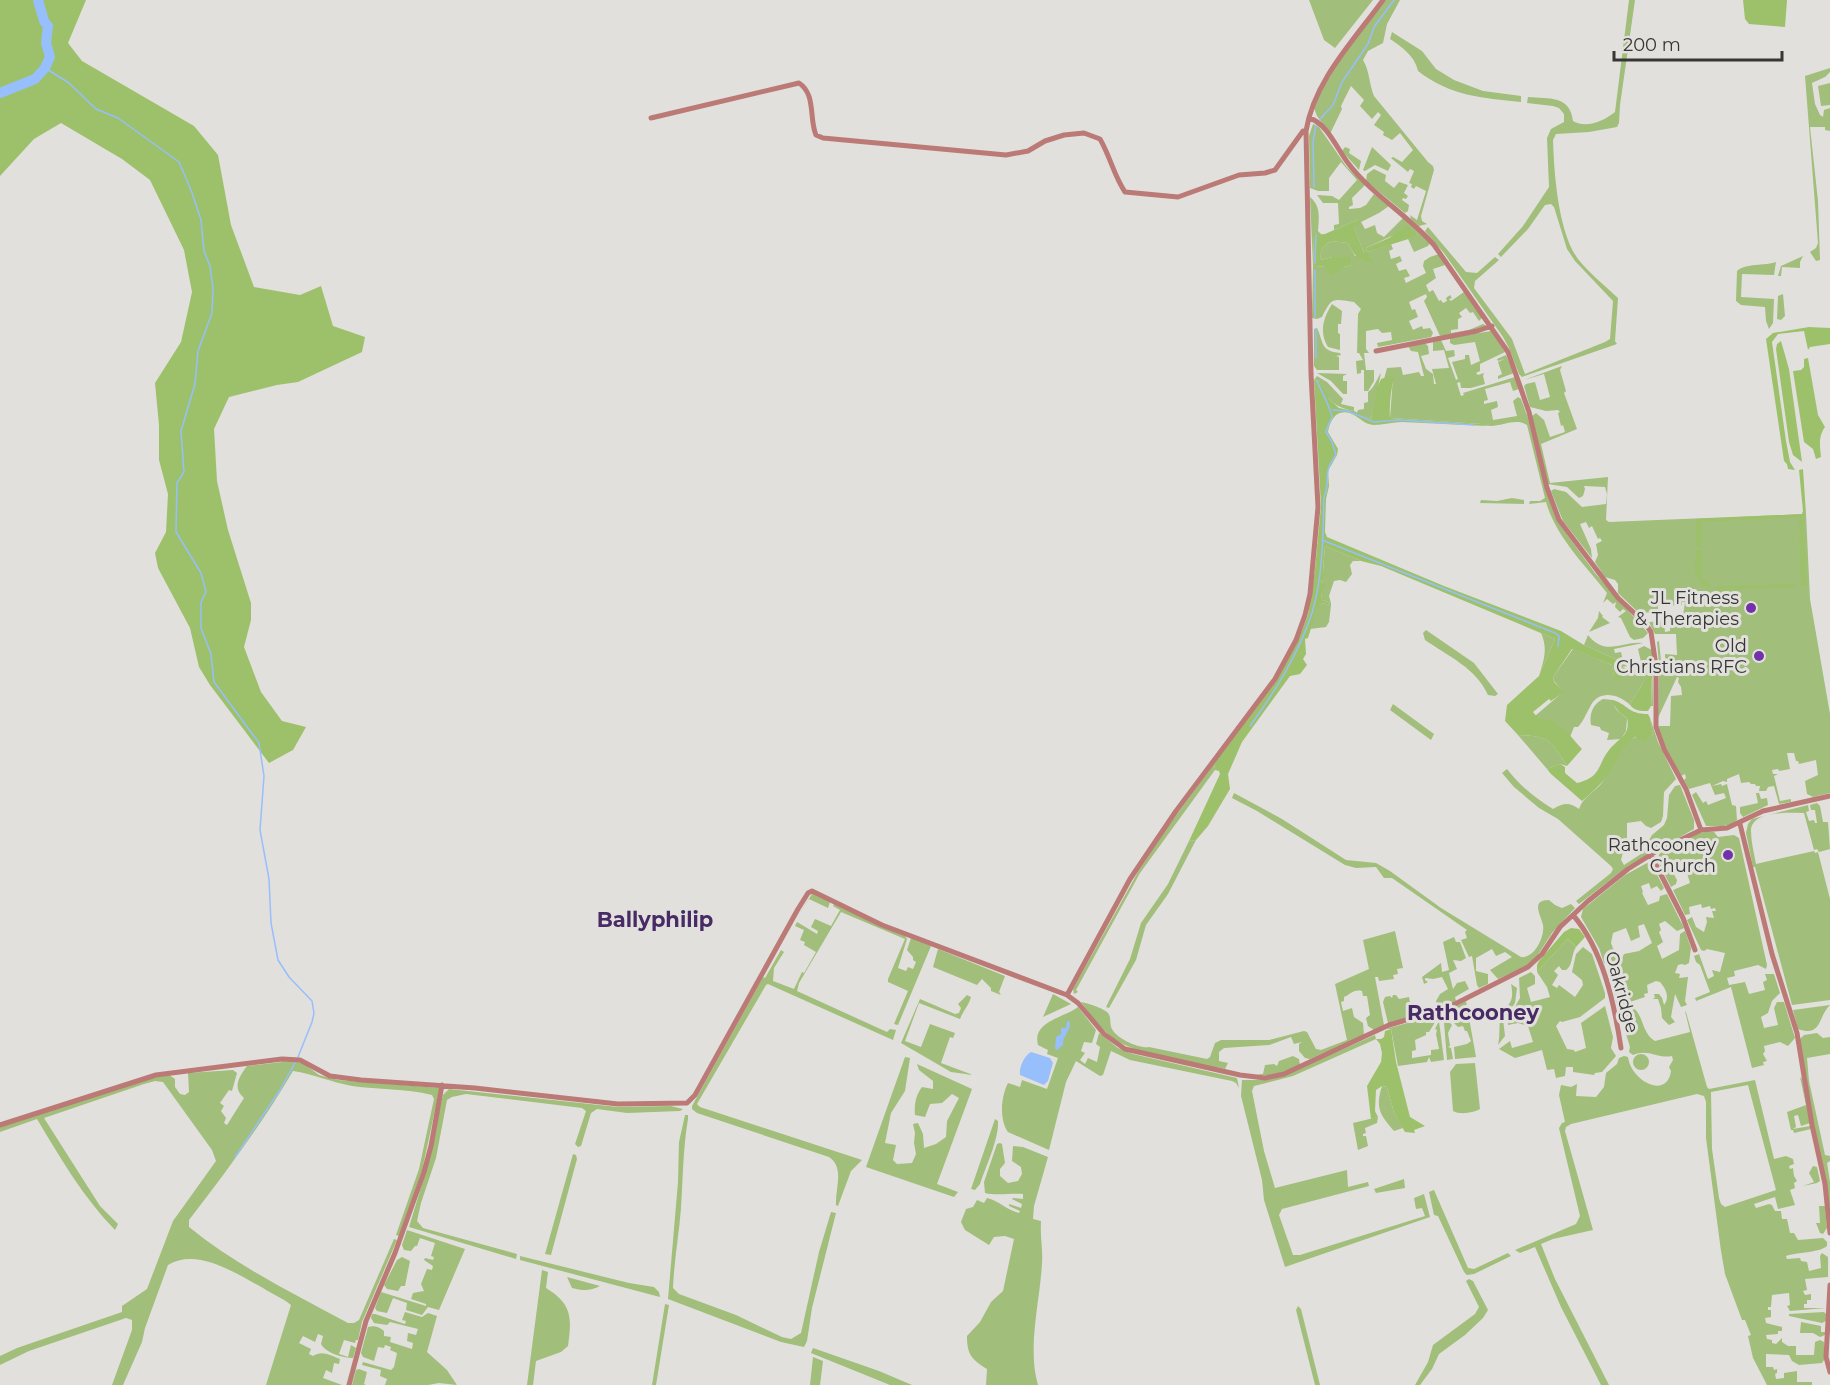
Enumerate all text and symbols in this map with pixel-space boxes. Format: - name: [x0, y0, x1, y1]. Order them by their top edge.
- scale bar: [1614, 24, 1782, 62]
- text: 200 m: [1623, 34, 1681, 56]
- place label: JL Fitness & Therapies: [1635, 587, 1739, 630]
- marker: JL Fitness & Therapies: [1744, 601, 1758, 615]
- place label: Old Christians RFC: [1616, 635, 1747, 678]
- marker: Old Christians RFC: [1752, 649, 1766, 663]
- place label: Rathcooney Church: [1608, 834, 1716, 877]
- marker: Rathcooney Church: [1721, 848, 1735, 862]
- district label: Ballyphilip: [597, 907, 713, 932]
- street label: Oakridge: [1601, 949, 1643, 1035]
- district label: Rathcooney: [1407, 1000, 1540, 1025]

